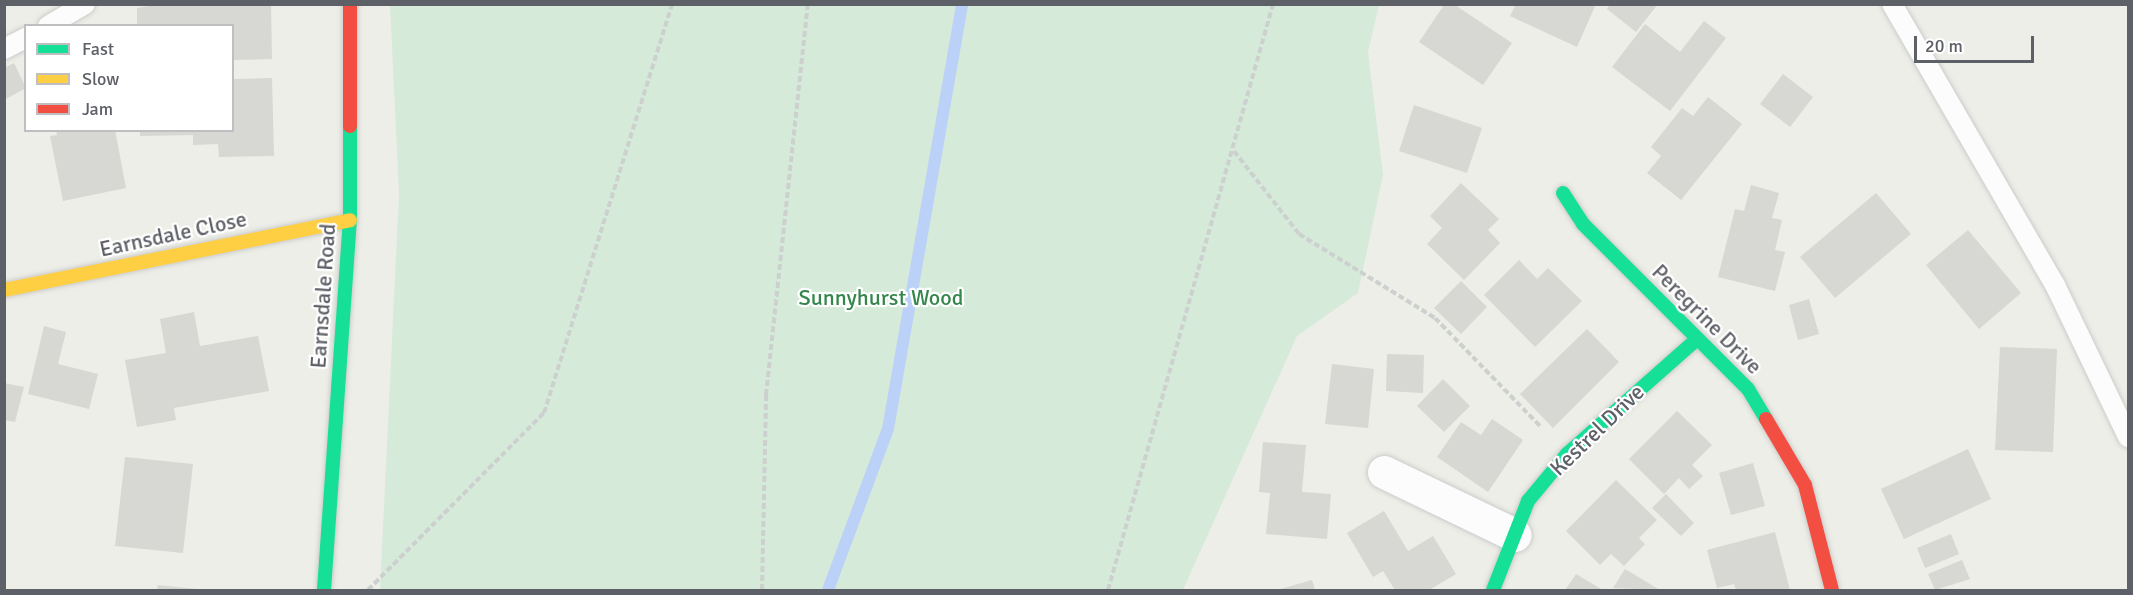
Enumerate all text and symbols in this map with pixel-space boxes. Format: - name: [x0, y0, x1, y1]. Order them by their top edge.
- legend: [24, 24, 234, 132]
- scale bar: [1917, 24, 2037, 62]
- text: 20 m: [1925, 35, 1963, 57]
- text: Fast: [82, 38, 114, 60]
- text: Slow: [82, 68, 119, 90]
- text: Jam: [82, 98, 113, 120]
- street label: Earnsdale Close: [97, 206, 249, 262]
- street label: Earnsdale Road: [305, 223, 341, 369]
- street label: Peregrine Drive: [1647, 259, 1767, 379]
- park label: Sunnyhurst Wood: [799, 285, 963, 311]
- street label: Kestrel Drive: [1545, 379, 1649, 481]

